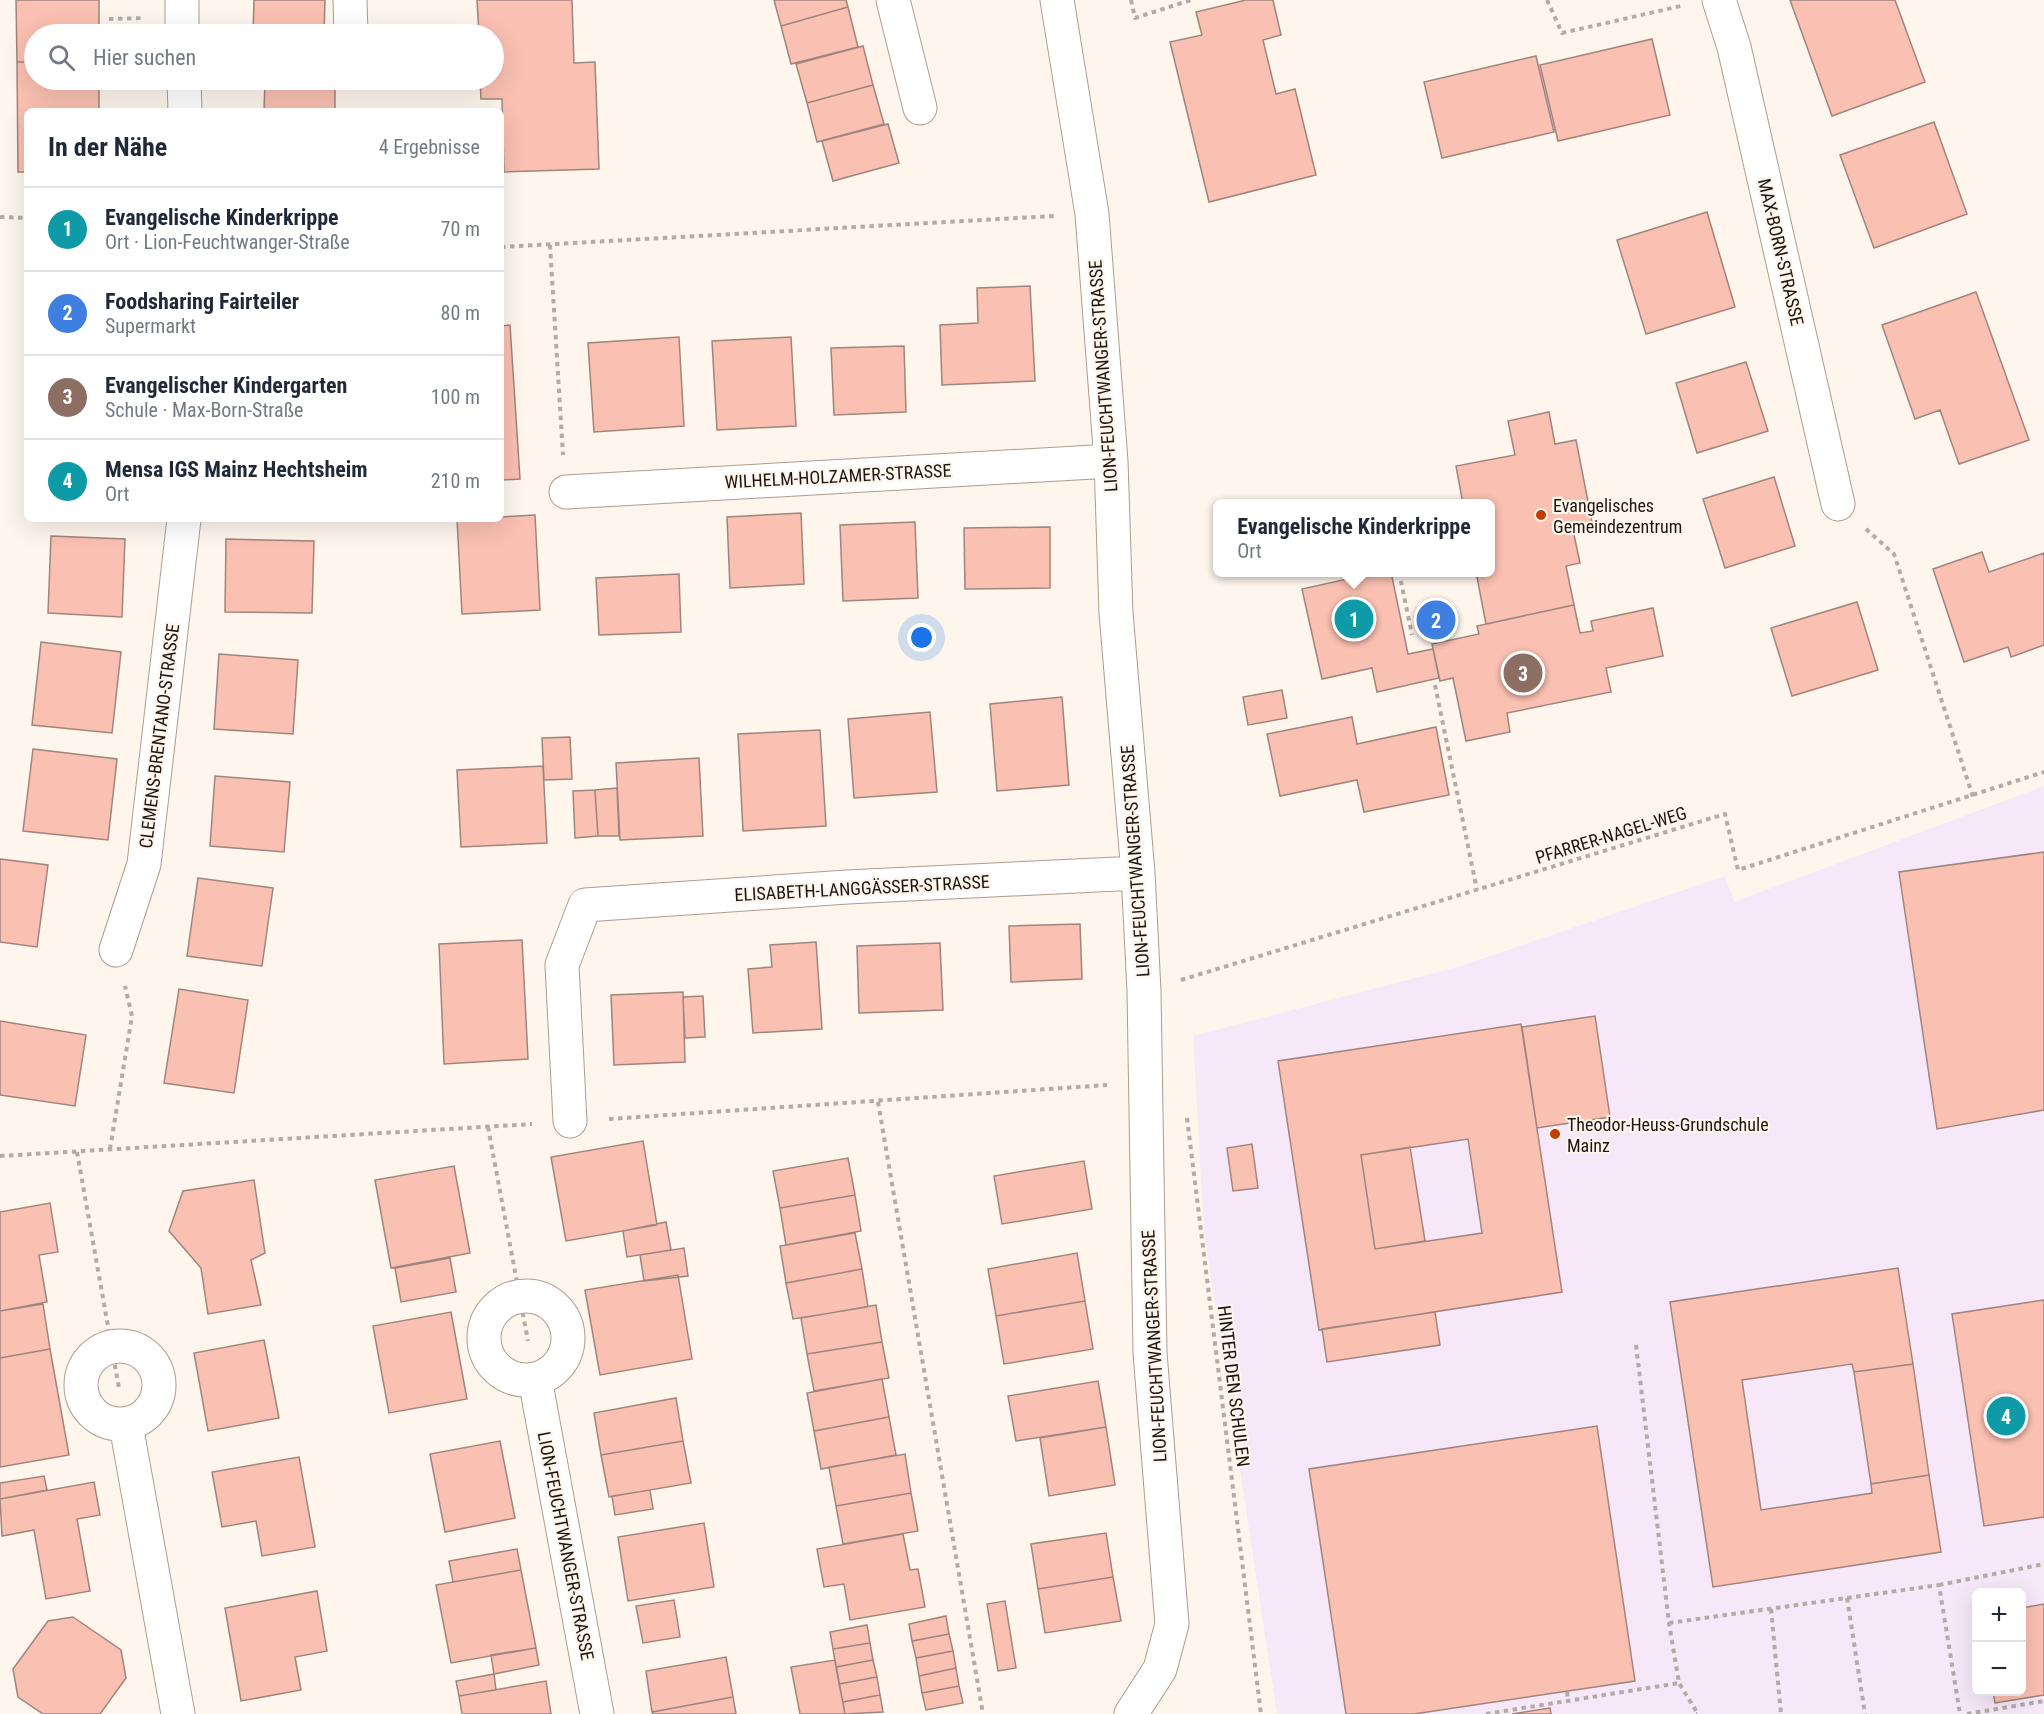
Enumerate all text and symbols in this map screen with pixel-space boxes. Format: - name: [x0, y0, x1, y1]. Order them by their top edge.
- search box: [24, 24, 504, 90]
- icon: search: [45, 41, 78, 74]
- text: Hier suchen: [93, 45, 196, 70]
- text: In der Nähe: [48, 132, 167, 162]
- text: 4 Ergebnisse: [379, 135, 480, 159]
- street label: MAX-BORN-STRASSE: [1754, 176, 1808, 328]
- text: Evangelische Kinderkrippe: [105, 205, 339, 230]
- text: 1: [62, 217, 73, 241]
- text: 70 m: [441, 217, 480, 241]
- text: Ort · Lion-Feuchtwanger-Straße: [105, 230, 350, 254]
- street label: LION-FEUCHTWANGER-STRASSE: [1084, 259, 1122, 493]
- text: Foodsharing Fairteiler: [105, 289, 299, 314]
- text: 2: [62, 301, 73, 325]
- text: 80 m: [441, 301, 480, 325]
- text: Supermarkt: [105, 314, 196, 338]
- text: Evangelischer Kindergarten: [105, 373, 347, 398]
- text: 3: [62, 385, 73, 409]
- text: 100 m: [431, 385, 480, 409]
- text: Schule · Max-Born-Straße: [105, 398, 303, 422]
- text: Mensa IGS Mainz Hechtsheim: [105, 457, 368, 482]
- street label: WILHELM-HOLZAMER-STRASSE: [724, 460, 952, 492]
- text: 4: [62, 469, 73, 493]
- text: 210 m: [431, 469, 480, 493]
- text: Ort: [105, 482, 130, 506]
- place label: Evangelisches Gemeindezentrum: [1553, 495, 1682, 537]
- popup: [1213, 499, 1495, 577]
- marker: Evangelisches Gemeindezentrum: [1534, 508, 1548, 522]
- text: Evangelische Kinderkrippe: [1237, 514, 1471, 539]
- text: Ort: [1237, 539, 1262, 563]
- pin: 1: [1334, 596, 1374, 642]
- pin: 2: [1416, 598, 1456, 642]
- street label: CLEMENS-BRENTANO-STRASSE: [135, 622, 183, 850]
- your location: [907, 623, 936, 652]
- pin: 3: [1504, 650, 1543, 696]
- street label: LION-FEUCHTWANGER-STRASSE: [1116, 744, 1154, 978]
- street label: PFARRER-NAGEL-WEG: [1533, 802, 1689, 868]
- street label: ELISABETH-LANGGÄSSER-STRASSE: [734, 871, 990, 905]
- place label: Theodor-Heuss-Grundschule Mainz: [1567, 1114, 1769, 1156]
- marker: Theodor-Heuss-Grundschule Mainz: [1548, 1127, 1562, 1141]
- street label: LION-FEUCHTWANGER-STRASSE: [1137, 1229, 1171, 1463]
- street label: HINTER DEN SCHULEN: [1214, 1304, 1254, 1468]
- pin: 4: [1986, 1394, 2026, 1438]
- street label: LION-FEUCHTWANGER-STRASSE: [534, 1430, 599, 1662]
- map controls: [1972, 1588, 2026, 1696]
- button: +: [1972, 1588, 2026, 1642]
- button: −: [1972, 1642, 2026, 1696]

